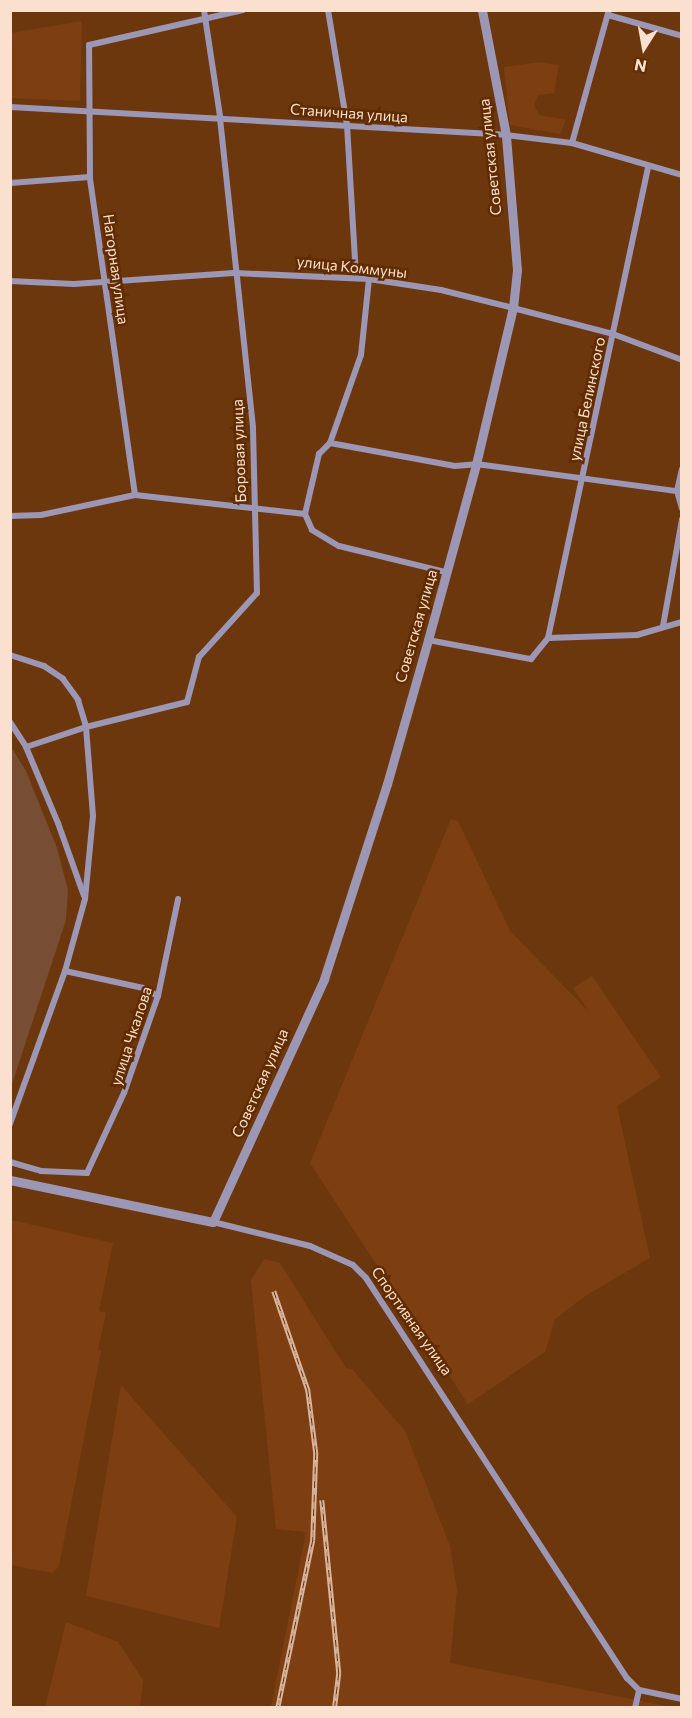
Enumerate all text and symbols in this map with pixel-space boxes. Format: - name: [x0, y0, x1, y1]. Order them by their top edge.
- north arrow: [614, 18, 674, 78]
- text: N: [633, 56, 648, 77]
- street label: Советская улица: [475, 98, 505, 216]
- street label: Станичная улица: [289, 100, 409, 126]
- street label: Нагорная улица: [99, 213, 133, 325]
- street label: улица Коммуны: [296, 252, 408, 282]
- street label: улица Белинского: [565, 335, 609, 463]
- street label: Боровая улица: [228, 399, 250, 503]
- street label: Советская улица: [391, 567, 441, 685]
- street label: улица Чкалова: [106, 984, 156, 1088]
- street label: Советская улица: [228, 1026, 292, 1140]
- street label: Спортивная улица: [368, 1263, 456, 1379]

